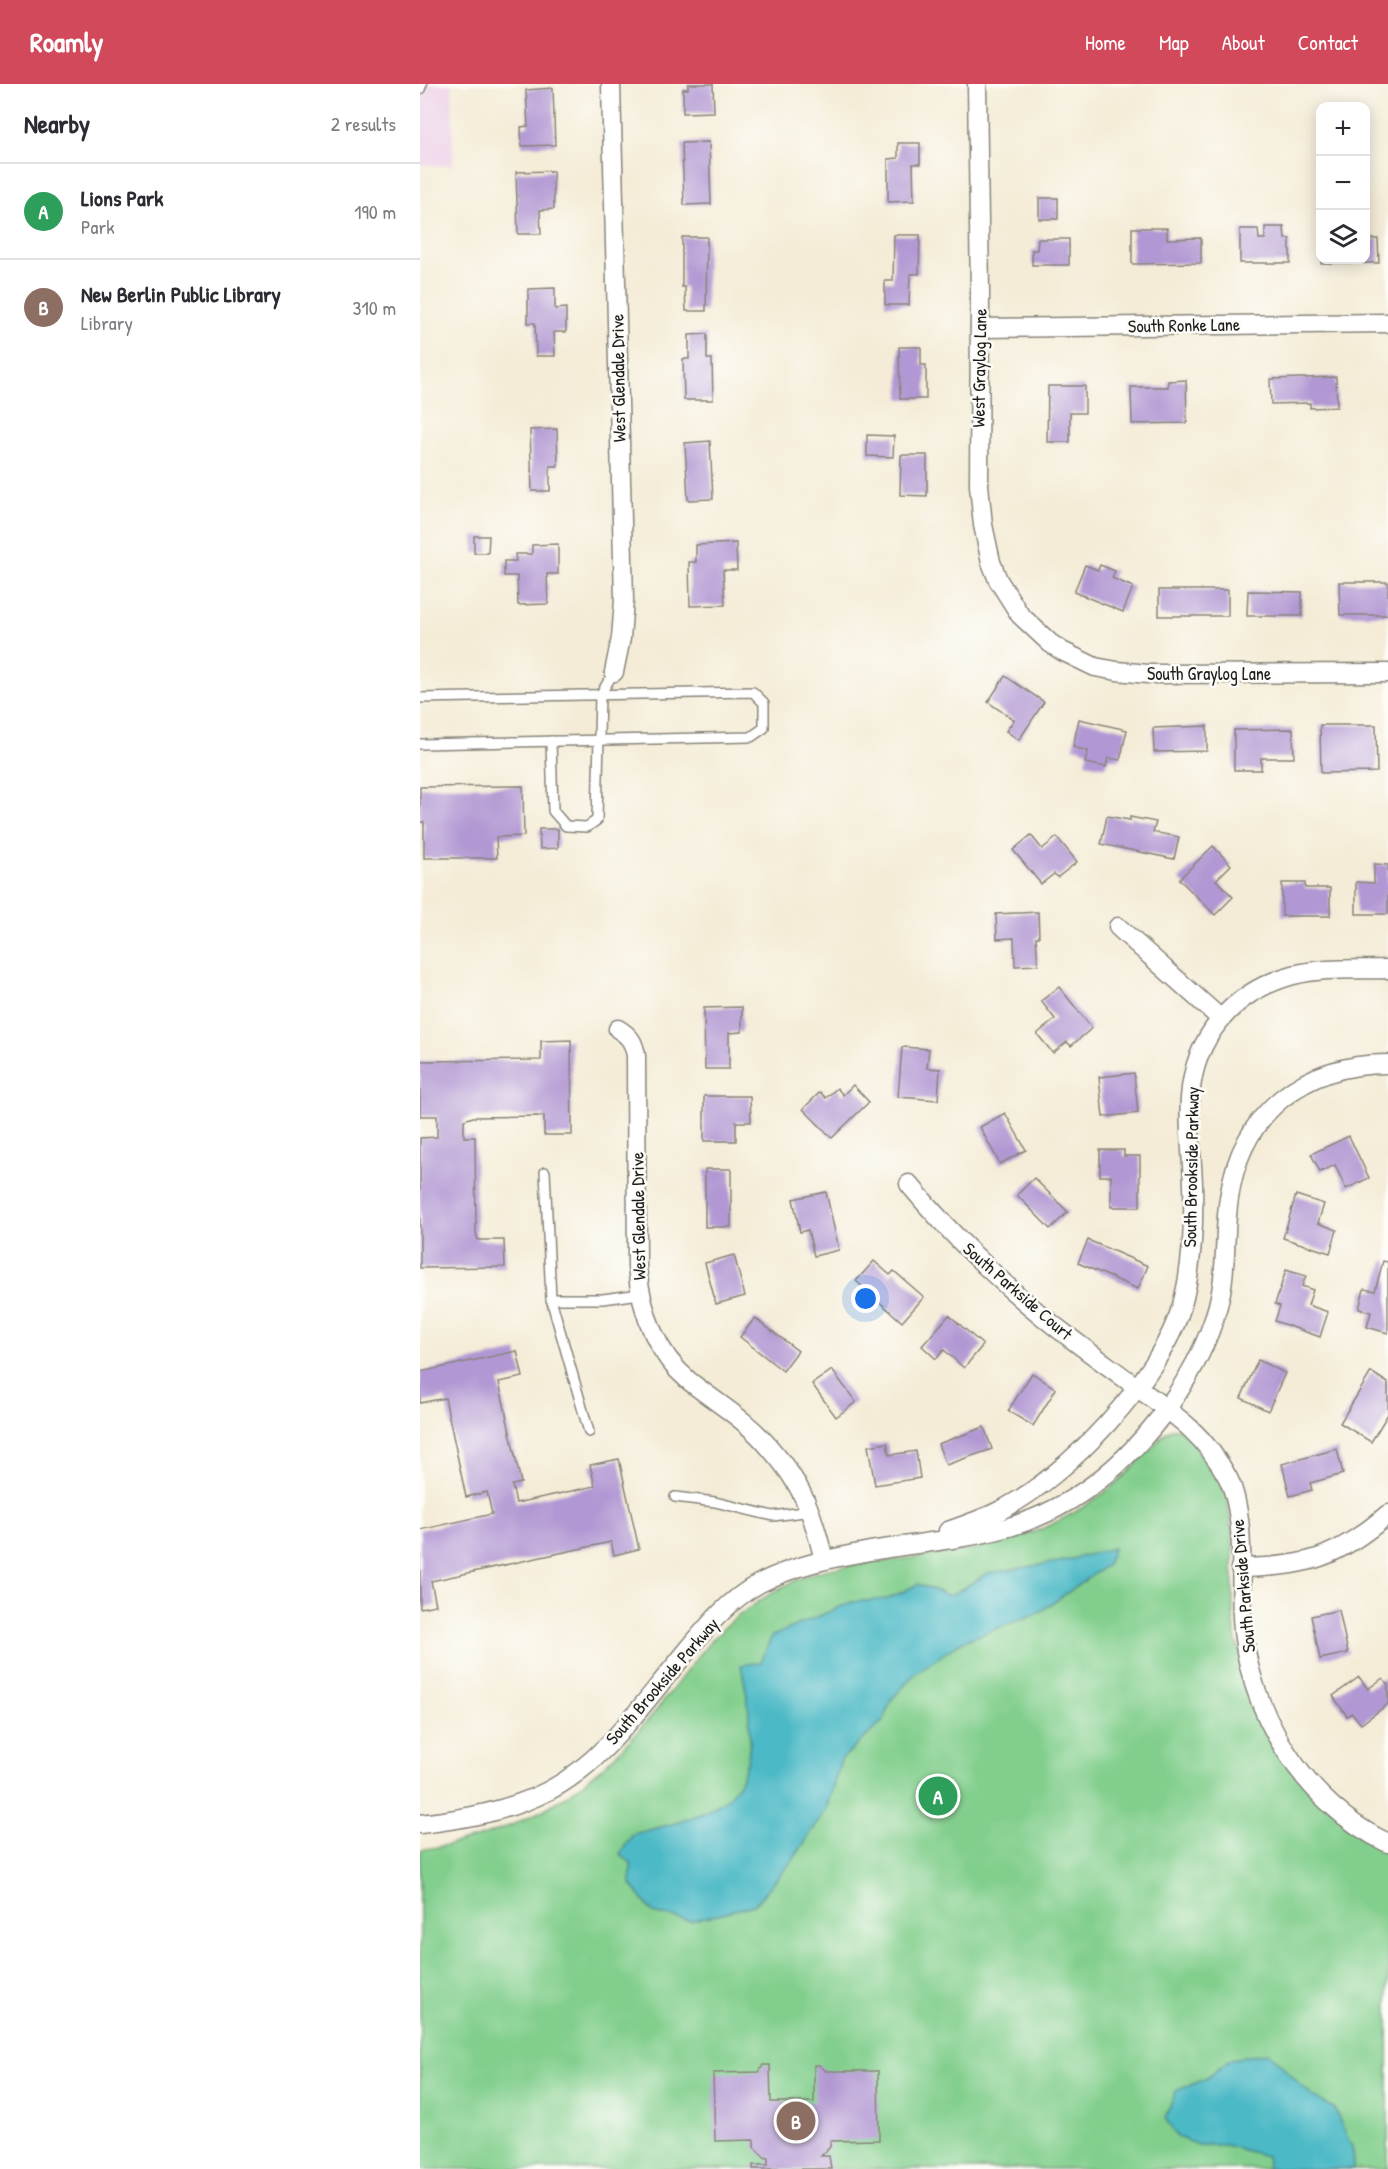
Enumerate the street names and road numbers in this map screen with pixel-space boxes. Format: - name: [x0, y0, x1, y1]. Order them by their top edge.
- street label: West Graylog Lane: [965, 308, 993, 428]
- street label: South Ronke Lane: [1128, 312, 1240, 338]
- street label: West Glendale Drive: [604, 314, 632, 442]
- street label: South Graylog Lane: [1147, 661, 1271, 686]
- street label: South Brookside Parkway: [1177, 1086, 1205, 1248]
- street label: West Glendale Drive: [624, 1152, 652, 1280]
- street label: South Parkside Court: [958, 1236, 1079, 1346]
- street label: South Parkside Drive: [1225, 1518, 1261, 1654]
- street label: South Brookside Parkway: [600, 1612, 725, 1750]

